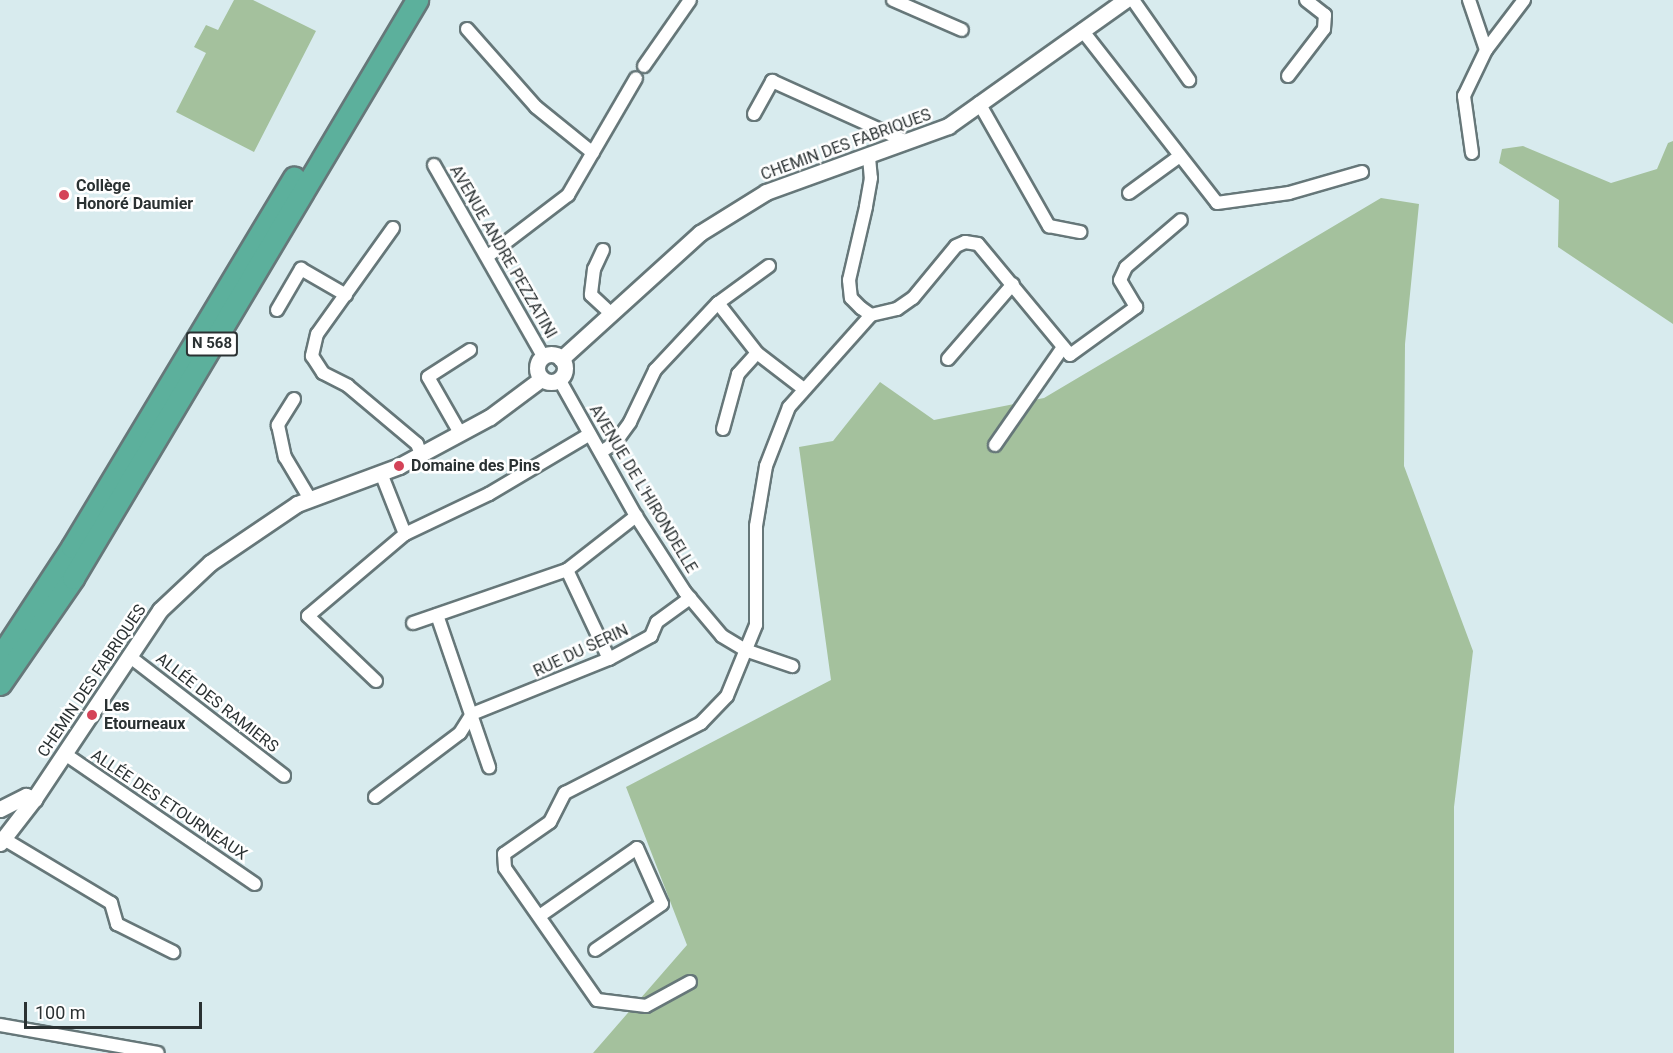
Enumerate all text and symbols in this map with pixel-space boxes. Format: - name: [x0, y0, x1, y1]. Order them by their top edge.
- street label: CHEMIN DES FABRIQUES: [758, 105, 934, 185]
- street label: AVENUE ANDRE PEZZATINI: [446, 162, 560, 342]
- place label: Collège Honoré Daumier: [76, 176, 193, 214]
- marker: Collège Honoré Daumier: [57, 188, 71, 202]
- road number: N 568: [185, 332, 239, 356]
- street label: AVENUE DE L'HIRONDELLE: [585, 401, 701, 577]
- place label: Domaine des Pins: [411, 456, 540, 476]
- marker: Domaine des Pins: [392, 459, 406, 473]
- street label: CHEMIN DES FABRIQUES: [34, 601, 150, 761]
- street label: RUE DU SERIN: [531, 621, 631, 681]
- street label: ALLÉE DES RAMIERS: [152, 649, 282, 757]
- place label: Les Etourneaux: [104, 696, 185, 734]
- marker: Les Etourneaux: [85, 708, 99, 722]
- street label: ALLÉE DES ETOURNEAUX: [87, 746, 251, 864]
- scale bar: [27, 990, 206, 1028]
- text: 100 m: [35, 1002, 86, 1023]

